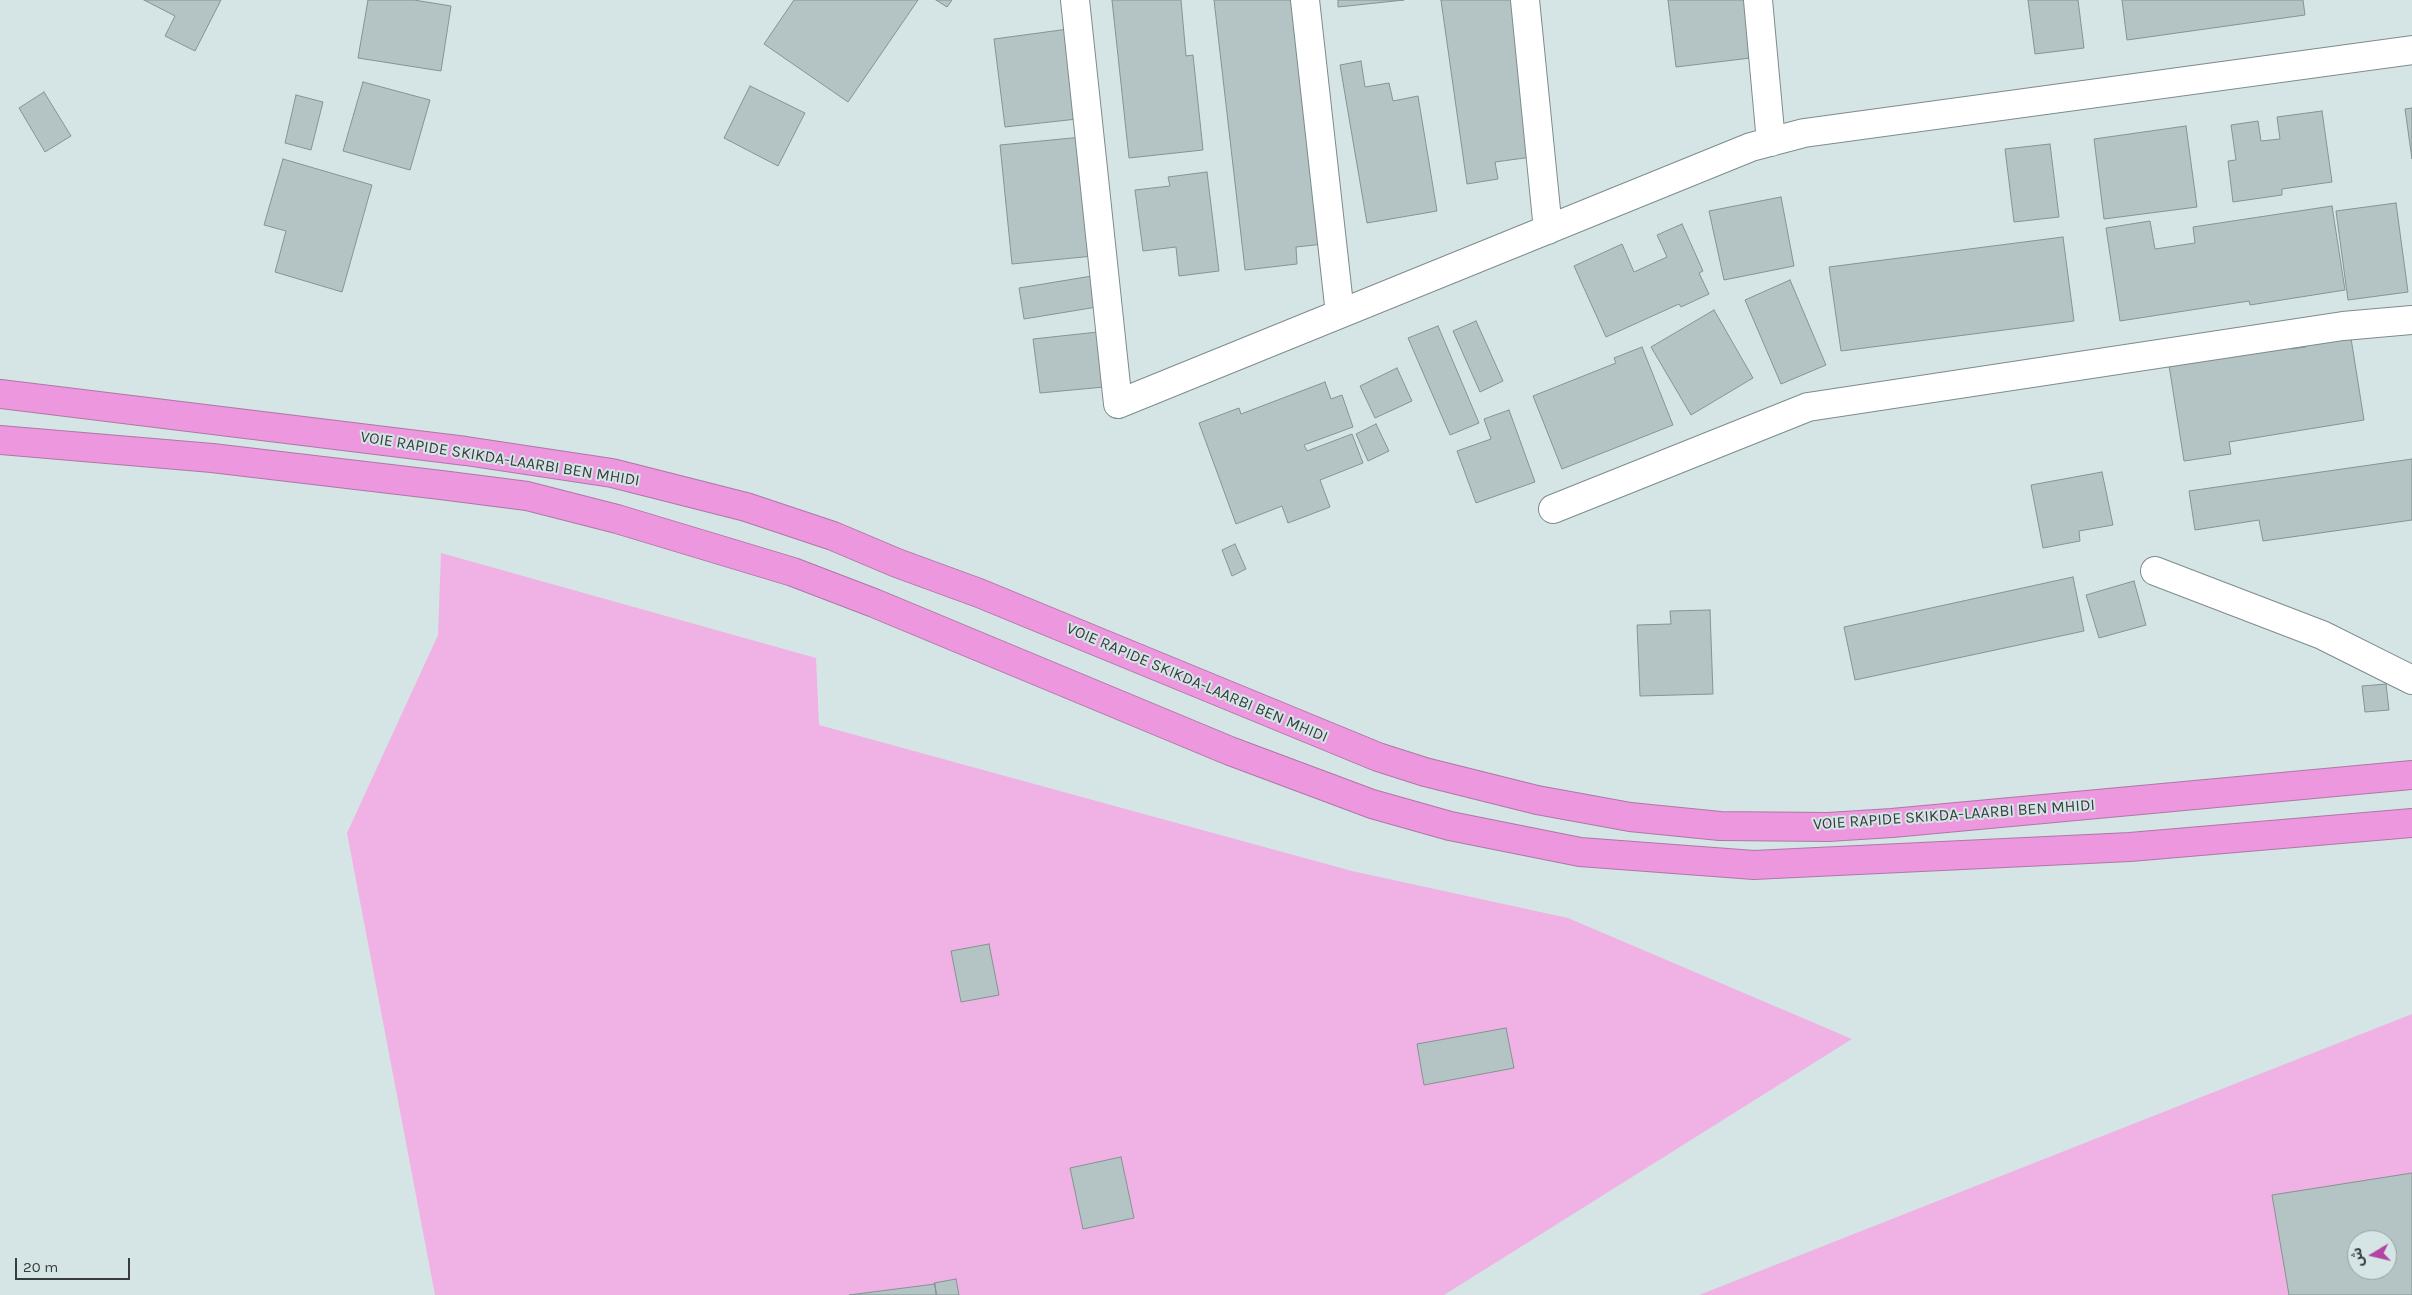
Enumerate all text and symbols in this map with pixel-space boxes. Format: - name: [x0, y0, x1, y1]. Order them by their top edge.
- street label: VOIE RAPIDE SKIKDA-LAARBI BEN MHIDI: [359, 427, 641, 491]
- street label: VOIE RAPIDE SKIKDA-LAARBI BEN MHIDI: [1063, 619, 1331, 747]
- street label: VOIE RAPIDE SKIKDA-LAARBI BEN MHIDI: [1812, 796, 2096, 834]
- north arrow: [2347, 1230, 2397, 1280]
- text: ش: [2348, 1246, 2368, 1268]
- scale bar: [18, 1248, 132, 1280]
- text: 20 m: [23, 1258, 58, 1276]

